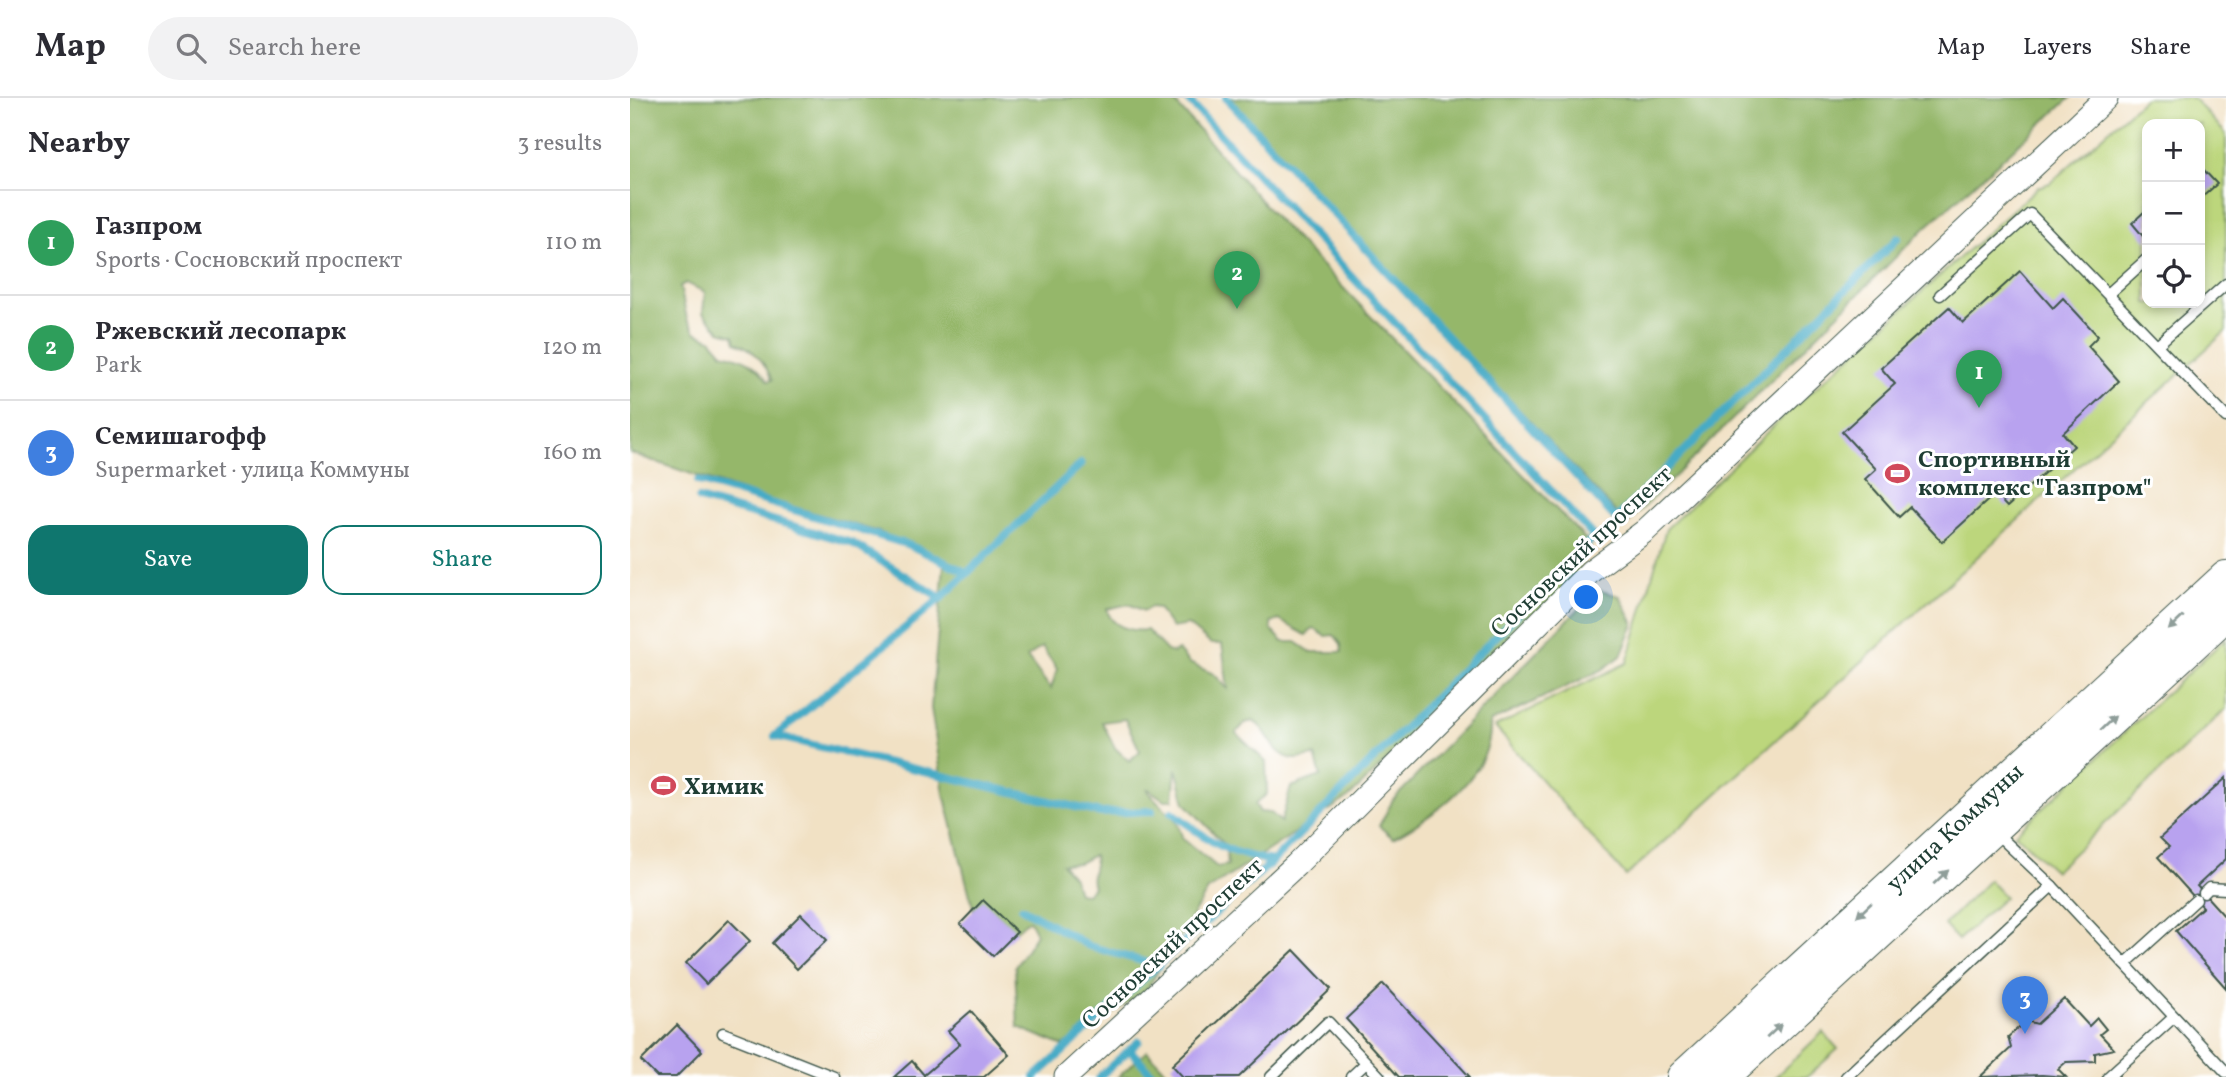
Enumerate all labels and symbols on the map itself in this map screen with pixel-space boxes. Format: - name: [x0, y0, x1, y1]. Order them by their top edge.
- pin: 2: [1214, 251, 1260, 309]
- pin: 1: [1956, 350, 2002, 408]
- place label: Cпортивный комплекс "Газпром": [1918, 444, 2152, 506]
- street label: Сосновский проспект: [1484, 459, 1681, 646]
- sports icon: Cпортивный комплекс "Газпром": [1884, 459, 1912, 487]
- your location: [1569, 580, 1603, 614]
- one-way arrow: [2168, 615, 2185, 631]
- one-way arrow: [2099, 715, 2116, 731]
- street label: улица Коммуны: [1879, 756, 2032, 901]
- place label: Химик: [684, 771, 764, 805]
- sports icon: Химик: [650, 772, 678, 800]
- street label: Сосновский проспект: [1075, 851, 1272, 1038]
- one-way arrow: [1932, 869, 1949, 885]
- one-way arrow: [1856, 902, 1873, 918]
- pin: 3: [2002, 976, 2048, 1034]
- one-way arrow: [1765, 1023, 1782, 1039]

